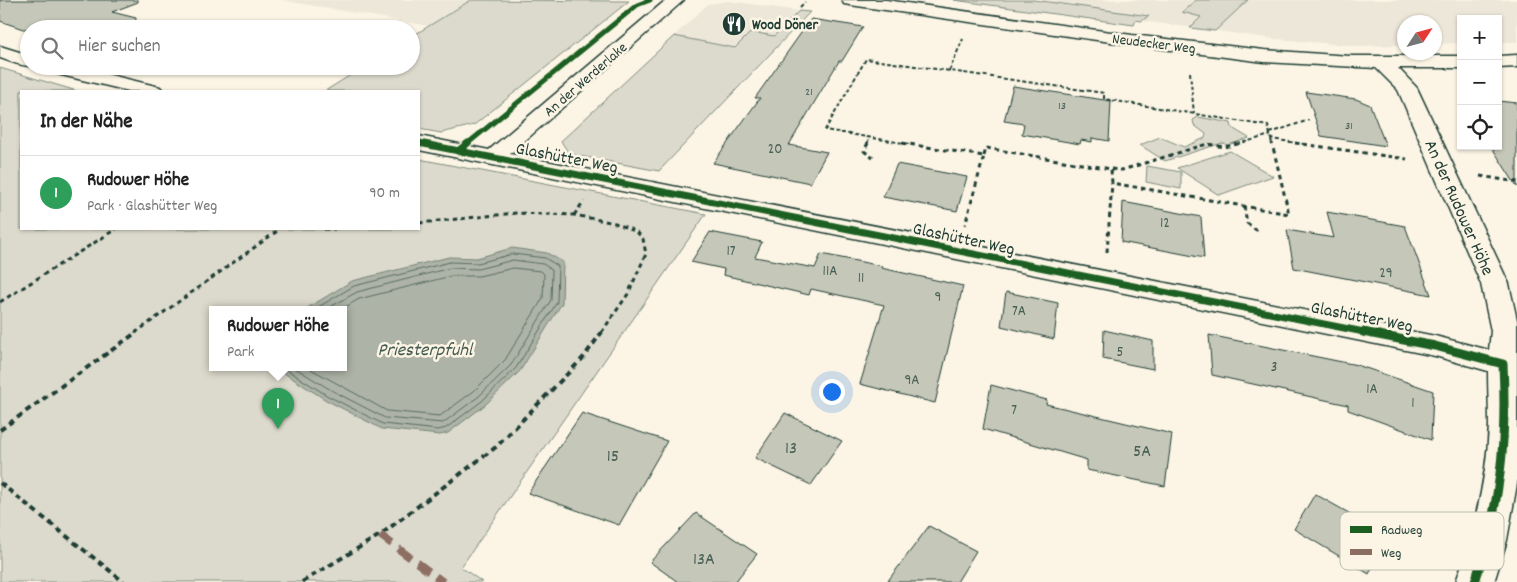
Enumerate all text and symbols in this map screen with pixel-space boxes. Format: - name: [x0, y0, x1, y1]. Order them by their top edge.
- restaurant icon: Wood Döner: [721, 11, 747, 37]
- place label: Wood Döner: [752, 15, 818, 37]
- north arrow: [1397, 15, 1442, 60]
- map controls: [1457, 15, 1502, 150]
- button: +: [1457, 15, 1502, 60]
- search box: [20, 20, 420, 75]
- street label: Neudecker Weg: [1111, 29, 1197, 61]
- icon: search: [38, 34, 66, 62]
- text: Hier suchen: [78, 34, 161, 61]
- street label: An der Werderlake: [540, 38, 633, 123]
- button: −: [1457, 60, 1502, 105]
- house number: 21: [805, 84, 813, 101]
- house number: 13: [1058, 98, 1066, 115]
- button: locate: [1457, 105, 1502, 150]
- text: In der Nähe: [40, 108, 132, 138]
- house number: 31: [1345, 118, 1353, 135]
- street label: An der Rudower Höhe: [1417, 136, 1499, 280]
- street label: Glashütter Weg: [513, 137, 620, 182]
- house number: 20: [768, 139, 782, 161]
- text: Rudower Höhe: [87, 168, 189, 195]
- text: 1: [54, 182, 58, 205]
- text: 90 m: [369, 182, 400, 205]
- text: Park · Glashütter Weg: [87, 195, 217, 218]
- house number: 12: [1160, 213, 1170, 235]
- street label: Glashütter Weg: [910, 217, 1017, 263]
- house number: 17: [726, 241, 736, 263]
- house number: 11A: [823, 261, 837, 283]
- house number: 29: [1379, 263, 1393, 285]
- house number: 11: [858, 268, 864, 290]
- house number: 9: [935, 287, 941, 309]
- street label: Glashütter Weg: [1308, 296, 1415, 341]
- house number: 7A: [1012, 301, 1026, 323]
- popup: [209, 306, 347, 371]
- text: Rudower Höhe: [227, 314, 329, 341]
- water label: Priesterpfuhl: [378, 338, 474, 365]
- text: Park: [227, 341, 254, 364]
- house number: 5: [1117, 342, 1124, 364]
- house number: 3: [1271, 357, 1277, 379]
- house number: 9A: [904, 370, 920, 392]
- your location: [819, 379, 845, 405]
- house number: 1A: [1366, 379, 1378, 401]
- pin: 1: [262, 388, 294, 429]
- house number: 1: [1411, 393, 1415, 415]
- house number: 7: [1011, 400, 1017, 422]
- house number: 13: [785, 437, 797, 462]
- house number: 5A: [1133, 440, 1151, 465]
- house number: 15: [607, 445, 619, 470]
- legend: [1340, 512, 1504, 570]
- text: Radweg: [1381, 521, 1422, 541]
- text: Weg: [1381, 544, 1401, 564]
- house number: 13A: [693, 548, 715, 573]

